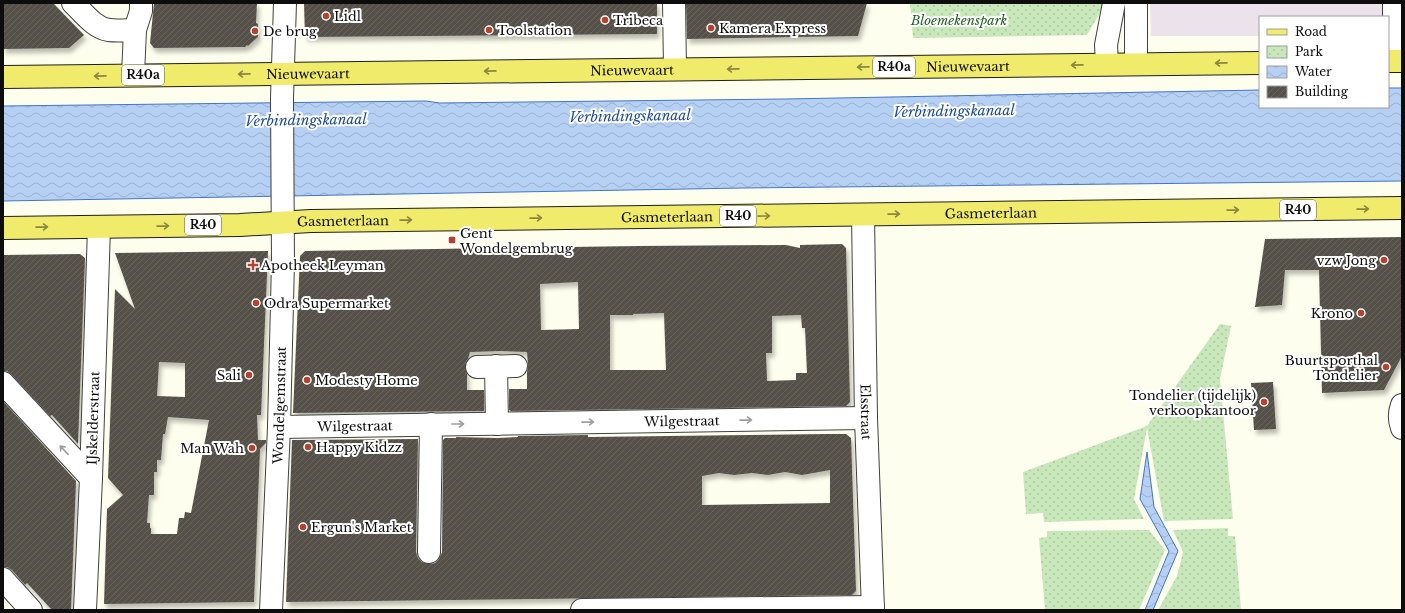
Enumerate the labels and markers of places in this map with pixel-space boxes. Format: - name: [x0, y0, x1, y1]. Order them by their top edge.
- place label: Lidl: [334, 8, 361, 25]
- marker: Lidl: [321, 11, 331, 21]
- place label: Tribeca: [613, 12, 664, 29]
- marker: Tribeca: [600, 15, 610, 25]
- place label: Kamera Express: [719, 20, 826, 37]
- place label: Toolstation: [497, 22, 572, 39]
- place label: De brug: [263, 23, 317, 40]
- marker: Kamera Express: [706, 23, 716, 33]
- marker: Toolstation: [484, 25, 494, 35]
- marker: De brug: [250, 26, 260, 36]
- place label: Gent Wondelgembrug: [459, 225, 573, 257]
- marker: Gent Wondelgembrug: [447, 235, 457, 245]
- place label: vzw Jong: [1316, 252, 1376, 269]
- marker: vzw Jong: [1379, 255, 1389, 265]
- place label: Apotheek Leyman: [260, 257, 384, 274]
- marker: Apotheek Leyman: [248, 260, 258, 270]
- place label: Odra Supermarket: [264, 295, 389, 312]
- marker: Odra Supermarket: [251, 298, 261, 308]
- place label: Krono: [1311, 305, 1353, 322]
- marker: Krono: [1356, 308, 1366, 318]
- place label: Buurtsporthal Tondelier: [1285, 352, 1379, 384]
- marker: Buurtsporthal Tondelier: [1381, 362, 1391, 372]
- place label: Sali: [217, 367, 242, 384]
- marker: Sali: [244, 370, 254, 380]
- place label: Modesty Home: [315, 372, 418, 389]
- marker: Modesty Home: [302, 375, 312, 385]
- place label: Tondelier (tijdelijk) verkoopkantoor: [1129, 387, 1257, 419]
- marker: Tondelier (tijdelijk) verkoopkantoor: [1259, 397, 1269, 407]
- place label: Happy Kidzz: [316, 439, 402, 456]
- place label: Man Wah: [180, 440, 244, 457]
- marker: Happy Kidzz: [303, 442, 313, 452]
- marker: Man Wah: [247, 443, 257, 453]
- place label: Ergun's Market: [311, 519, 412, 536]
- marker: Ergun's Market: [298, 522, 308, 532]

